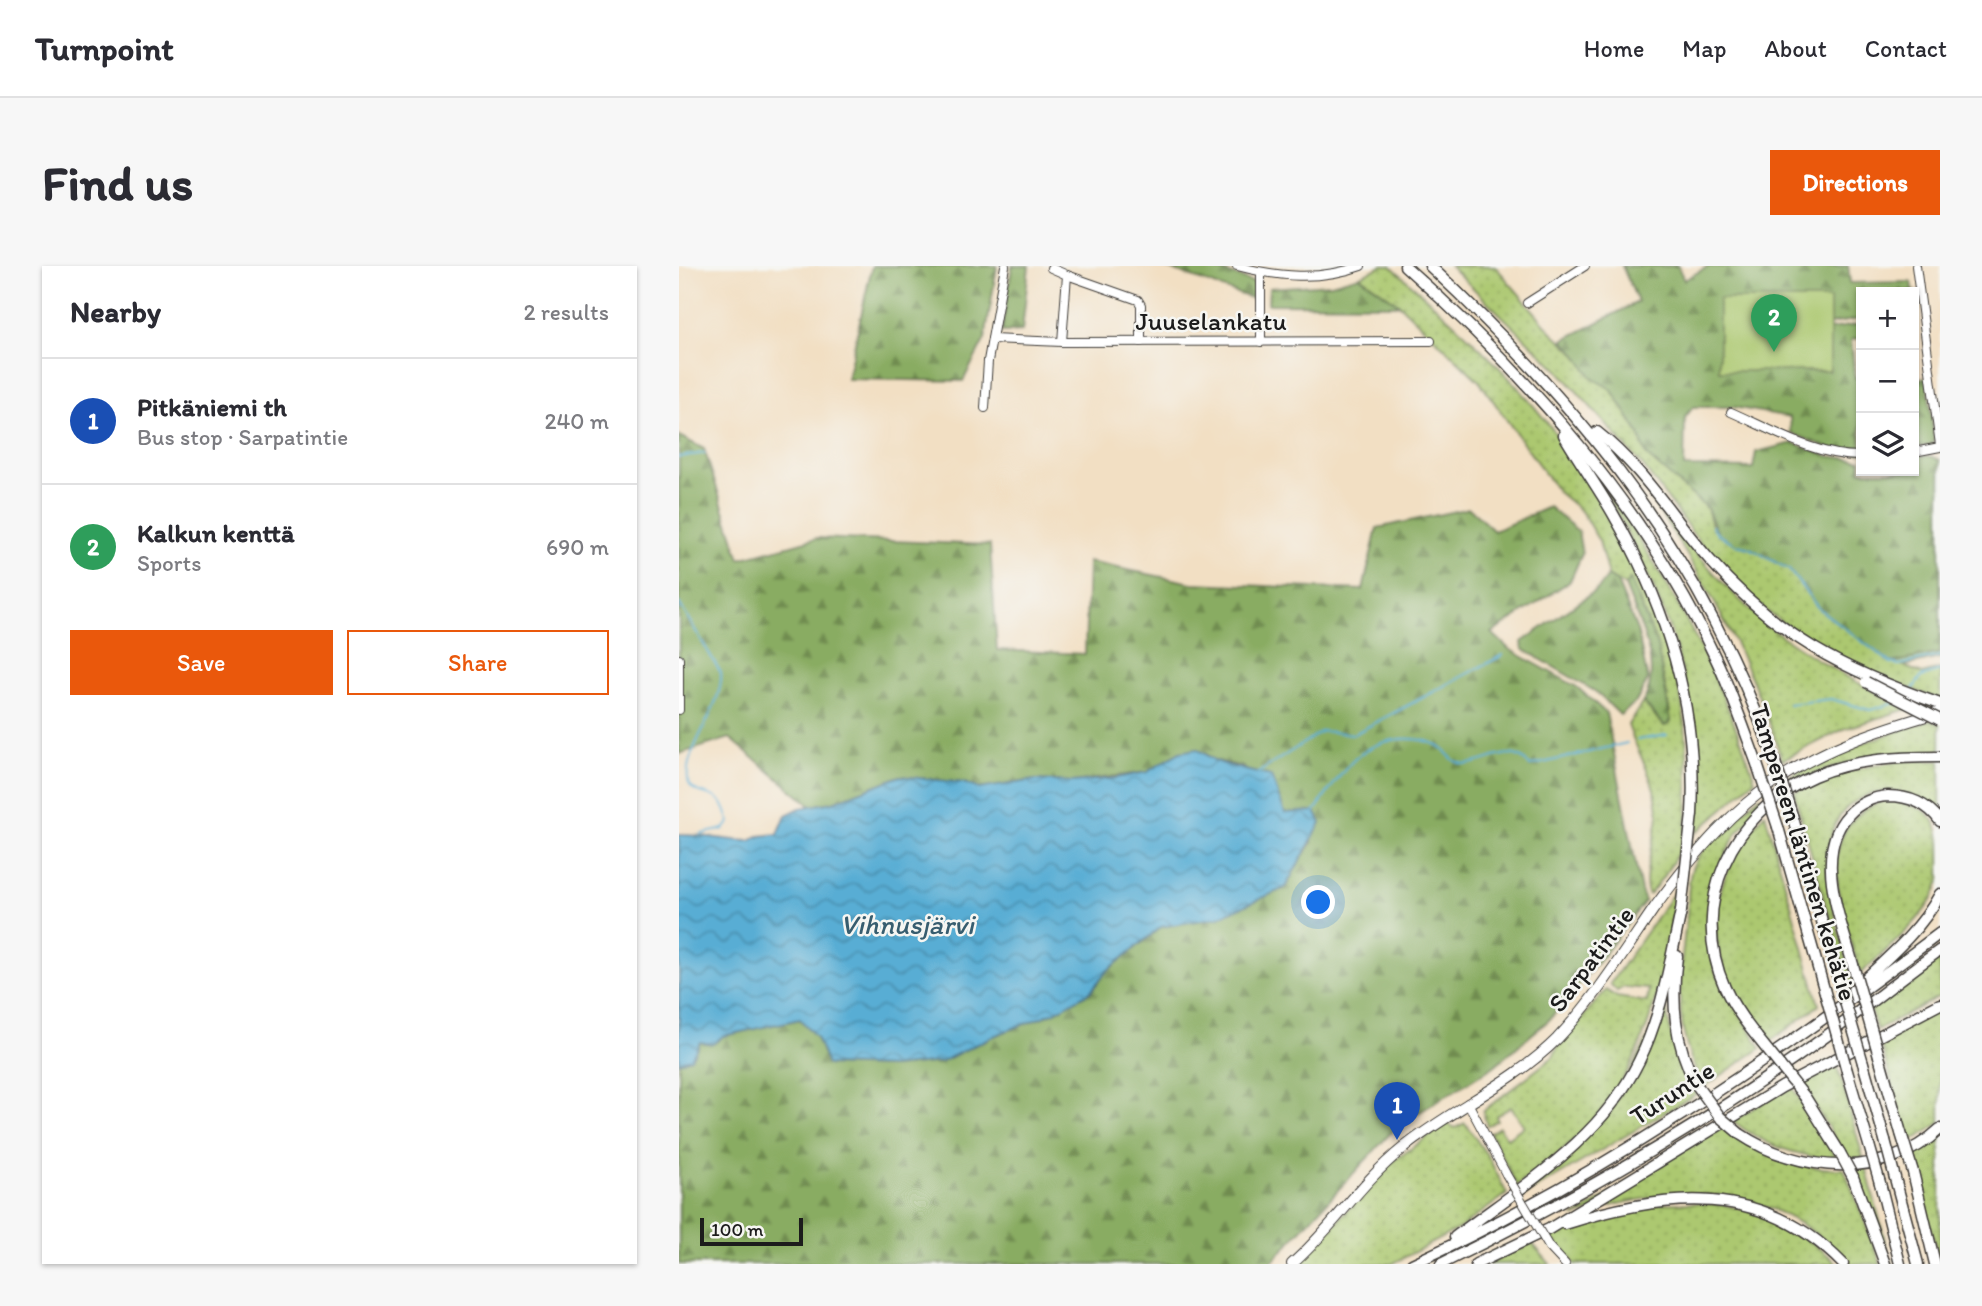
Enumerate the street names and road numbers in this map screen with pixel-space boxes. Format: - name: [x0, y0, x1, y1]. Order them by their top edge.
- street label: Juuselankatu: [1135, 305, 1287, 337]
- street label: Tampereen läntinen kehätie: [1744, 700, 1864, 1004]
- street label: Sarpatintie: [1541, 900, 1641, 1018]
- street label: Turuntie: [1624, 1054, 1720, 1132]

